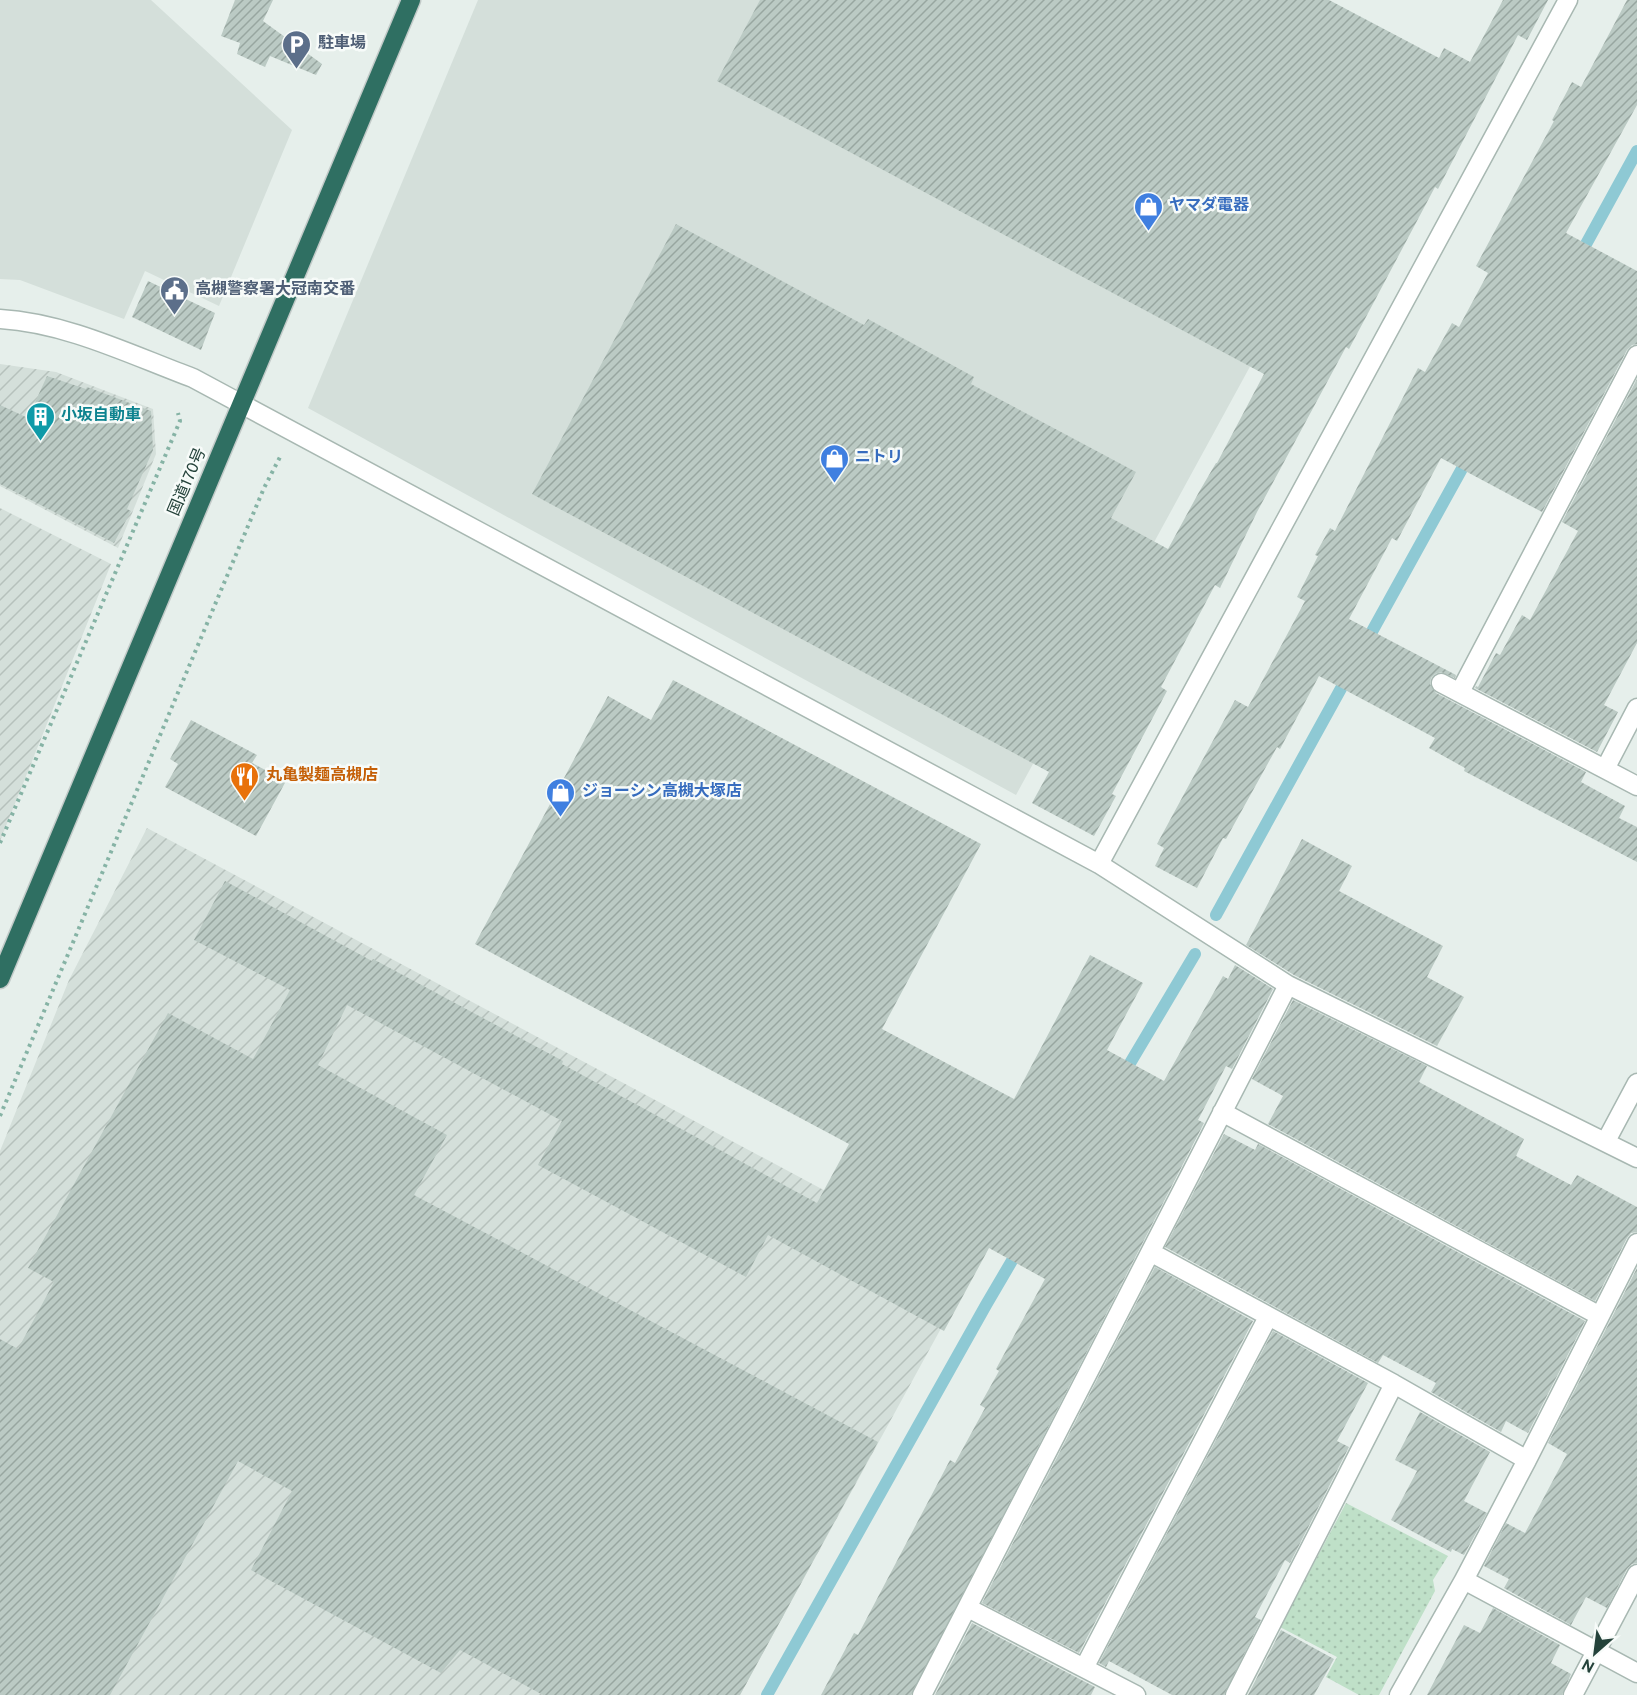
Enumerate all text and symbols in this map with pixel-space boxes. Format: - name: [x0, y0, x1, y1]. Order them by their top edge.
- parking icon: 駐車場: [281, 28, 313, 70]
- place label: 駐車場: [318, 34, 366, 54]
- shop icon: ヤマダ電器: [1132, 190, 1164, 232]
- place label: ヤマダ電器: [1169, 196, 1250, 216]
- public building icon: 高槻警察署大冠南交番: [158, 274, 190, 316]
- place label: 高槻警察署大冠南交番: [195, 280, 355, 300]
- building icon: 小坂自動車: [24, 400, 56, 442]
- place label: 小坂自動車: [61, 406, 141, 426]
- shop icon: ニトリ: [818, 442, 850, 484]
- street label: 国道170号: [165, 445, 211, 519]
- place label: ニトリ: [855, 448, 903, 468]
- restaurant icon: 丸亀製麺高槻店: [229, 760, 261, 802]
- place label: 丸亀製麺高槻店: [266, 765, 378, 786]
- shop icon: ジョーシン高槻大塚店: [545, 776, 577, 818]
- place label: ジョーシン高槻大塚店: [582, 782, 742, 802]
- north arrow: [1565, 1623, 1625, 1683]
- text: N: [1579, 1653, 1599, 1676]

